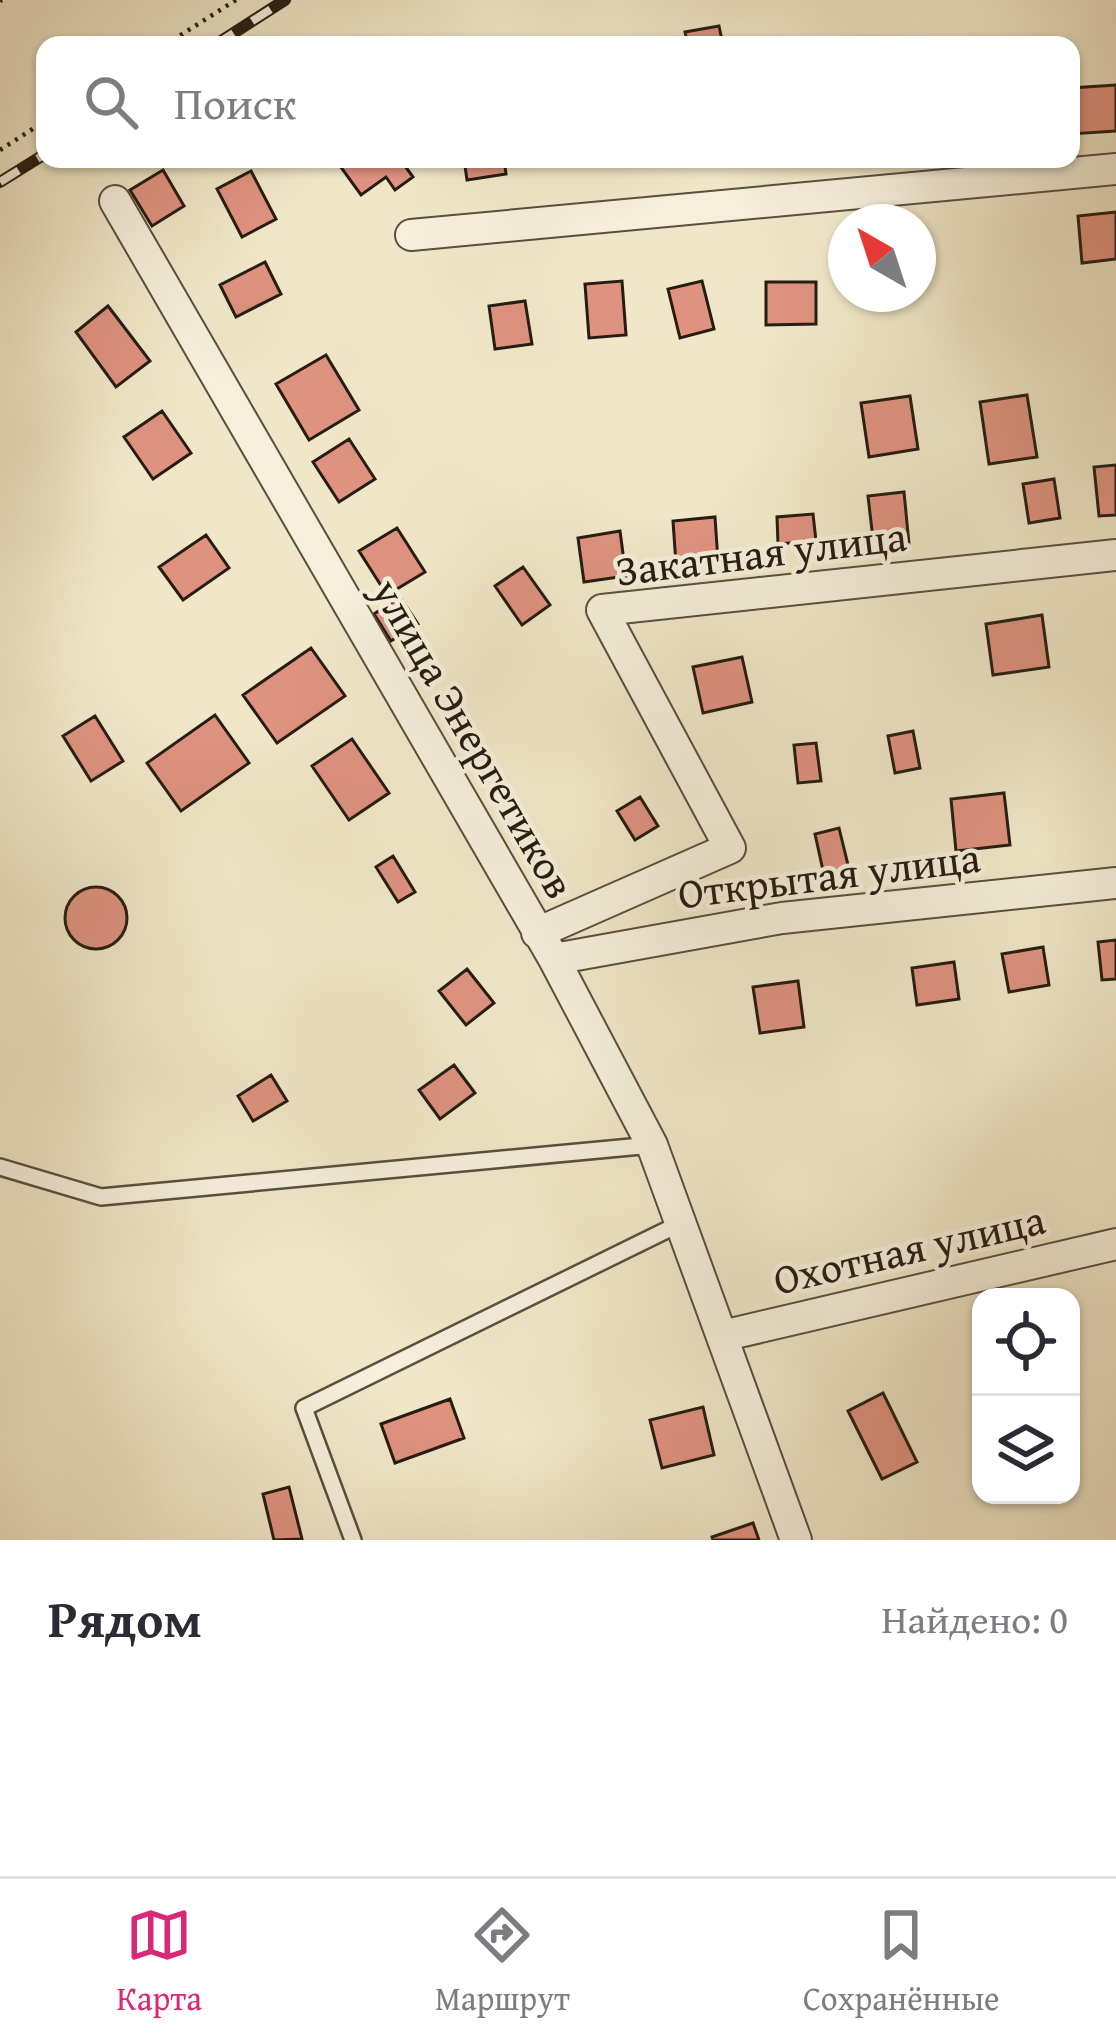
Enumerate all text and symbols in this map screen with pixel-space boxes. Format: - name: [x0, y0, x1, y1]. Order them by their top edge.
- search box: [36, 36, 1080, 168]
- icon: search: [78, 69, 144, 135]
- text: Поиск: [174, 70, 296, 135]
- north arrow: [828, 204, 936, 312]
- street label: Закатная улица: [612, 504, 910, 601]
- street label: улица Энергетиков: [358, 566, 591, 909]
- street label: Открытая улица: [674, 826, 984, 923]
- street label: Охотная улица: [767, 1188, 1051, 1309]
- map controls: [972, 1288, 1080, 1504]
- button: locate: [972, 1288, 1080, 1396]
- button: layers: [972, 1396, 1080, 1504]
- text: Рядом: [48, 1581, 202, 1656]
- text: Найдено: 0: [881, 1590, 1068, 1647]
- tab: Карта: [117, 1902, 202, 2022]
- tab: Маршрут: [435, 1902, 570, 2022]
- tab: Сохранённые: [803, 1902, 1000, 2022]

